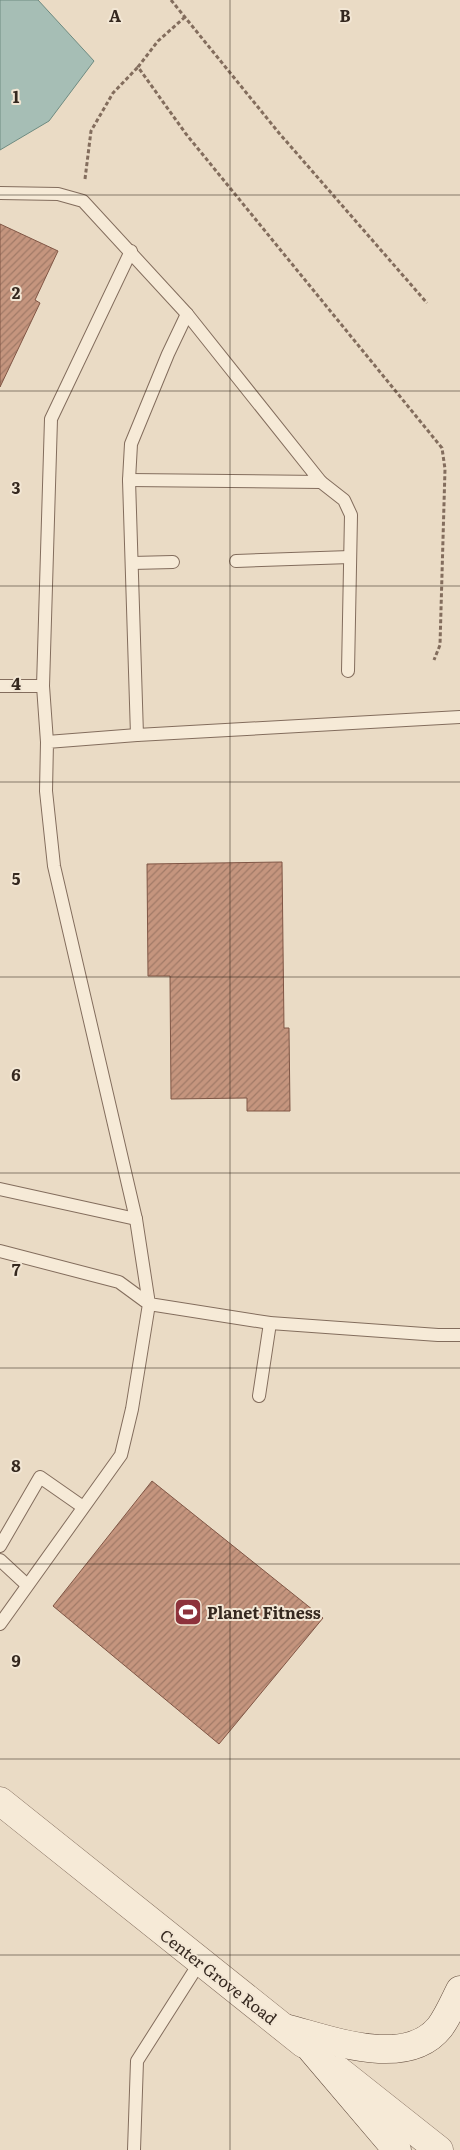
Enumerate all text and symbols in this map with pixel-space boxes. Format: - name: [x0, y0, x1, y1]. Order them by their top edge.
- text: A: [109, 3, 121, 27]
- text: B: [339, 3, 351, 27]
- text: 1: [13, 84, 20, 108]
- text: 2: [12, 280, 21, 304]
- text: 3: [12, 475, 21, 499]
- text: 4: [11, 671, 21, 695]
- text: 5: [12, 866, 21, 890]
- text: 6: [11, 1062, 21, 1086]
- text: 7: [12, 1257, 21, 1281]
- text: 8: [11, 1453, 21, 1477]
- sports icon: Planet Fitness: [173, 1597, 203, 1627]
- place label: Planet Fitness: [207, 1600, 321, 1624]
- text: 9: [11, 1648, 21, 1672]
- street label: Center Grove Road: [155, 1923, 283, 2030]

